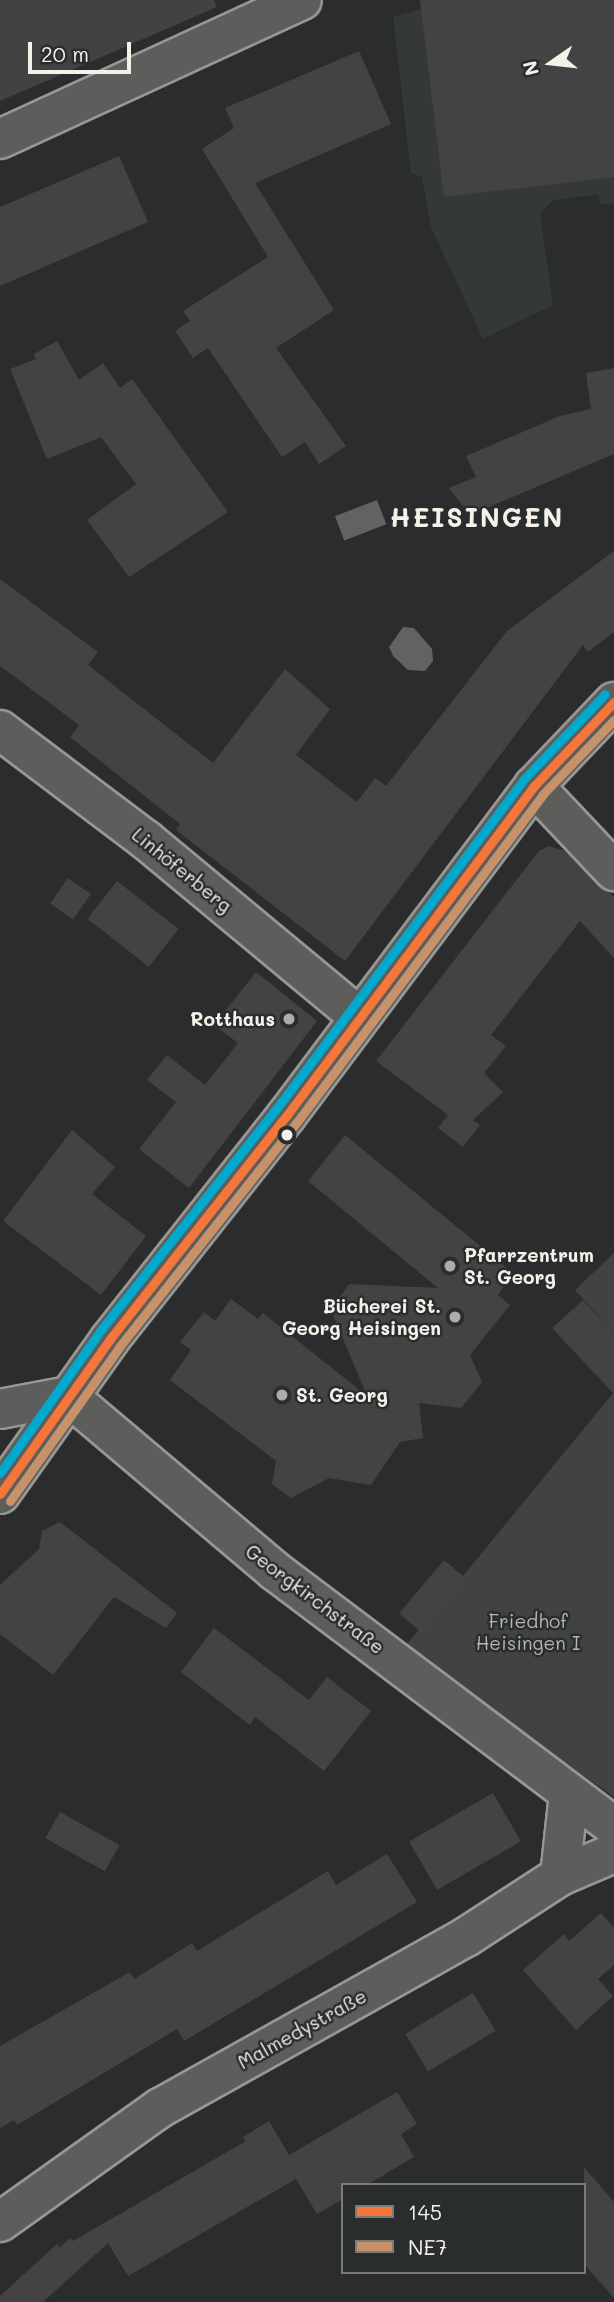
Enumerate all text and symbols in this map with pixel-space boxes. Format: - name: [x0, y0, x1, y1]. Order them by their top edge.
- scale bar: [32, 28, 135, 72]
- north arrow: [516, 28, 586, 98]
- text: 20 m: [41, 40, 89, 67]
- text: N: [516, 58, 544, 78]
- district label: HEISINGEN: [391, 502, 563, 534]
- street label: Linhöferberg: [128, 823, 236, 917]
- place label: Rotthaus: [190, 1008, 275, 1030]
- marker: Rotthaus: [281, 1011, 297, 1027]
- unlabelled marker: [280, 1128, 294, 1142]
- place label: Pfarrzentrum St. Georg: [464, 1244, 594, 1288]
- marker: Pfarrzentrum St. Georg: [442, 1258, 458, 1274]
- place label: Bücherei St. Georg Heisingen: [282, 1295, 441, 1339]
- marker: Bücherei St. Georg Heisingen: [447, 1309, 463, 1325]
- place label: St. Georg: [296, 1384, 388, 1406]
- marker: St. Georg: [274, 1387, 290, 1403]
- street label: Georgkirchstraße: [241, 1539, 389, 1659]
- park label: Friedhof Heisingen I: [476, 1610, 580, 1654]
- street label: Malmedystraße: [234, 1984, 370, 2074]
- legend: [341, 2183, 586, 2274]
- text: 145: [408, 2198, 442, 2225]
- text: NE7: [408, 2233, 447, 2260]

